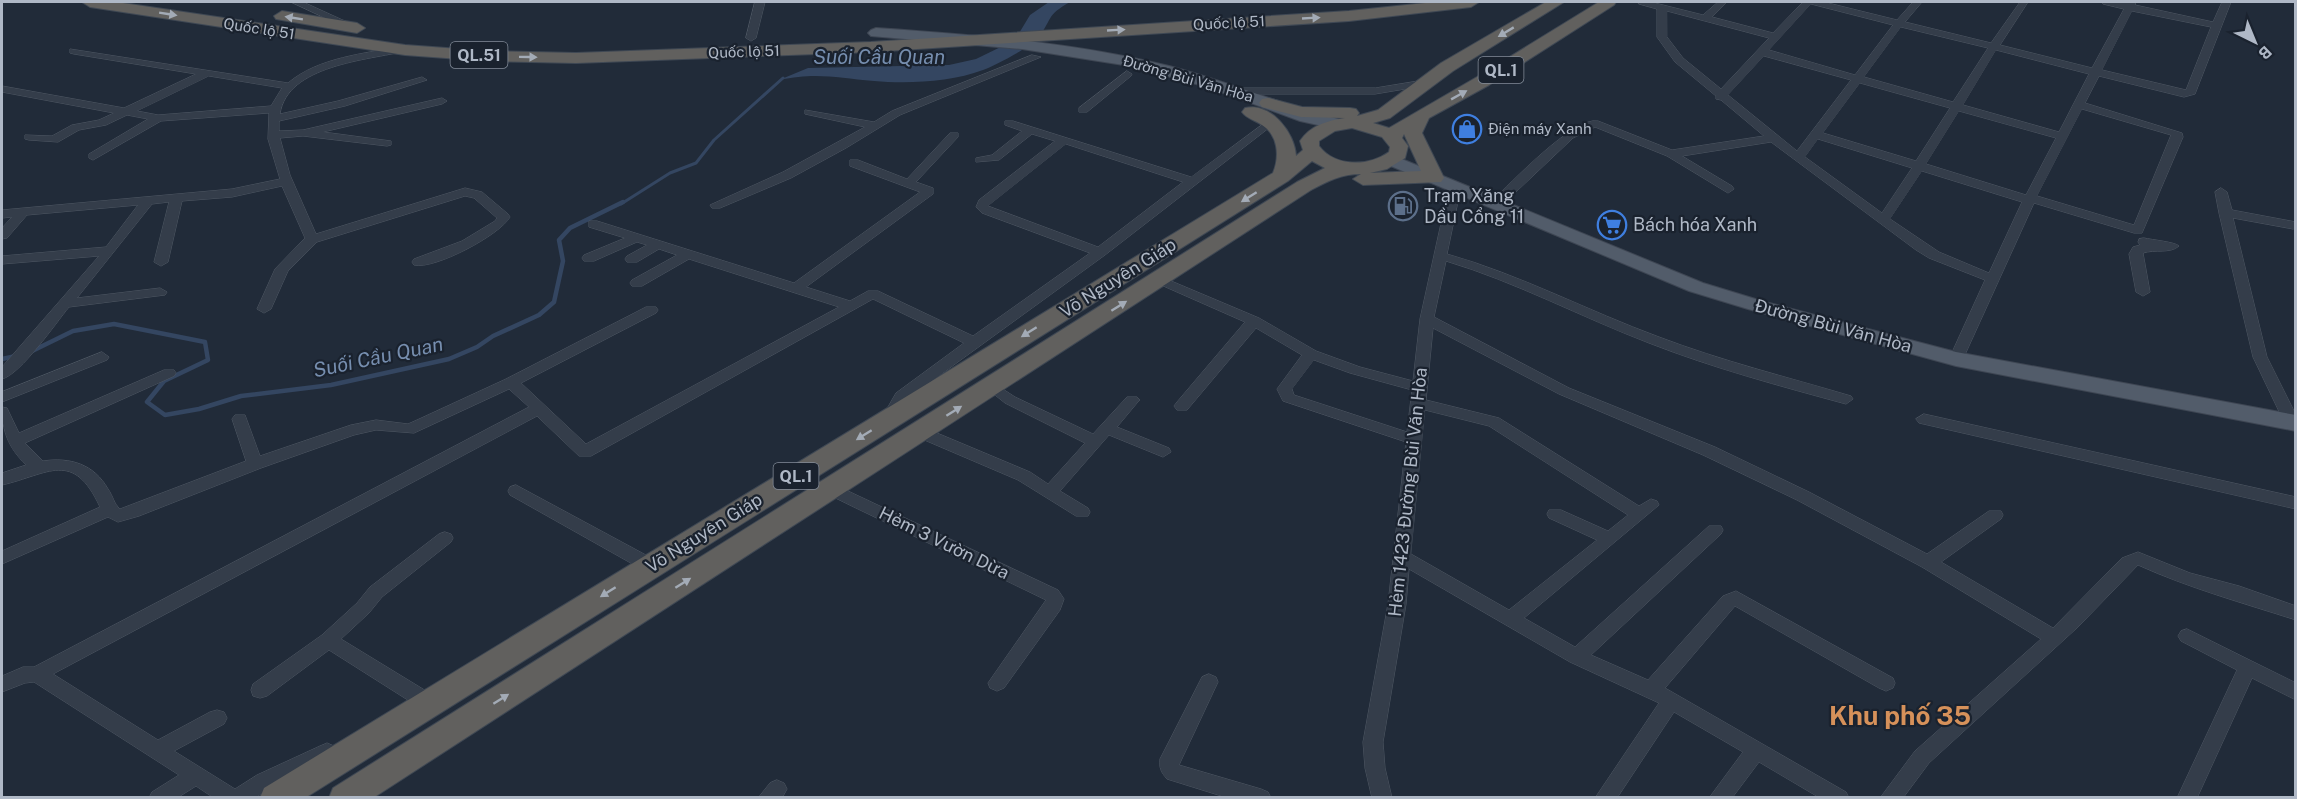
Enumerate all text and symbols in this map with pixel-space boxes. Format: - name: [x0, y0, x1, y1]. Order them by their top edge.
- one-way arrow: [159, 10, 178, 19]
- street label: Quốc lộ 51: [1193, 12, 1265, 33]
- north arrow: [2225, 12, 2285, 72]
- one-way arrow: [285, 13, 304, 22]
- street label: Quốc lộ 51: [222, 14, 296, 43]
- one-way arrow: [1301, 14, 1320, 23]
- one-way arrow: [1107, 25, 1126, 34]
- one-way arrow: [1498, 26, 1514, 37]
- road number: QL.51: [450, 42, 508, 68]
- street label: Quốc lộ 51: [708, 42, 780, 61]
- text: B: [2254, 42, 2275, 63]
- water label: Suối Cầu Quan: [813, 45, 945, 69]
- one-way arrow: [519, 52, 538, 62]
- street label: Đường Bùi Văn Hòa: [1121, 52, 1255, 105]
- road number: QL.1: [1478, 57, 1524, 83]
- one-way arrow: [1450, 90, 1467, 100]
- shop icon: Điện máy Xanh: [1451, 113, 1483, 145]
- place label: Điện máy Xanh: [1488, 120, 1592, 137]
- place label: Trạm Xăng Dầu Cổng 11: [1424, 185, 1524, 227]
- fuel station icon: Trạm Xăng Dầu Cổng 11: [1387, 190, 1419, 222]
- one-way arrow: [1241, 191, 1257, 202]
- supermarket icon: Bách hóa Xanh: [1596, 209, 1628, 241]
- place label: Bách hóa Xanh: [1633, 214, 1757, 235]
- street label: Võ Nguyên Giáp: [1056, 233, 1180, 322]
- street label: Đường Bùi Văn Hòa: [1752, 294, 1914, 357]
- one-way arrow: [1111, 301, 1127, 312]
- one-way arrow: [1021, 327, 1038, 338]
- water label: Suối Cầu Quan: [311, 332, 445, 382]
- street label: Hẻm 1423 Đường Bùi Văn Hòa: [1384, 366, 1431, 618]
- one-way arrow: [946, 406, 962, 417]
- one-way arrow: [855, 429, 872, 440]
- road number: QL.1: [774, 463, 818, 489]
- street label: Võ Nguyên Giáp: [642, 488, 766, 577]
- street label: Hẻm 3 Vườn Dừa: [876, 502, 1013, 583]
- one-way arrow: [675, 578, 691, 589]
- one-way arrow: [600, 587, 616, 598]
- one-way arrow: [493, 693, 509, 704]
- district label: Khu phố 35: [1829, 700, 1971, 731]

